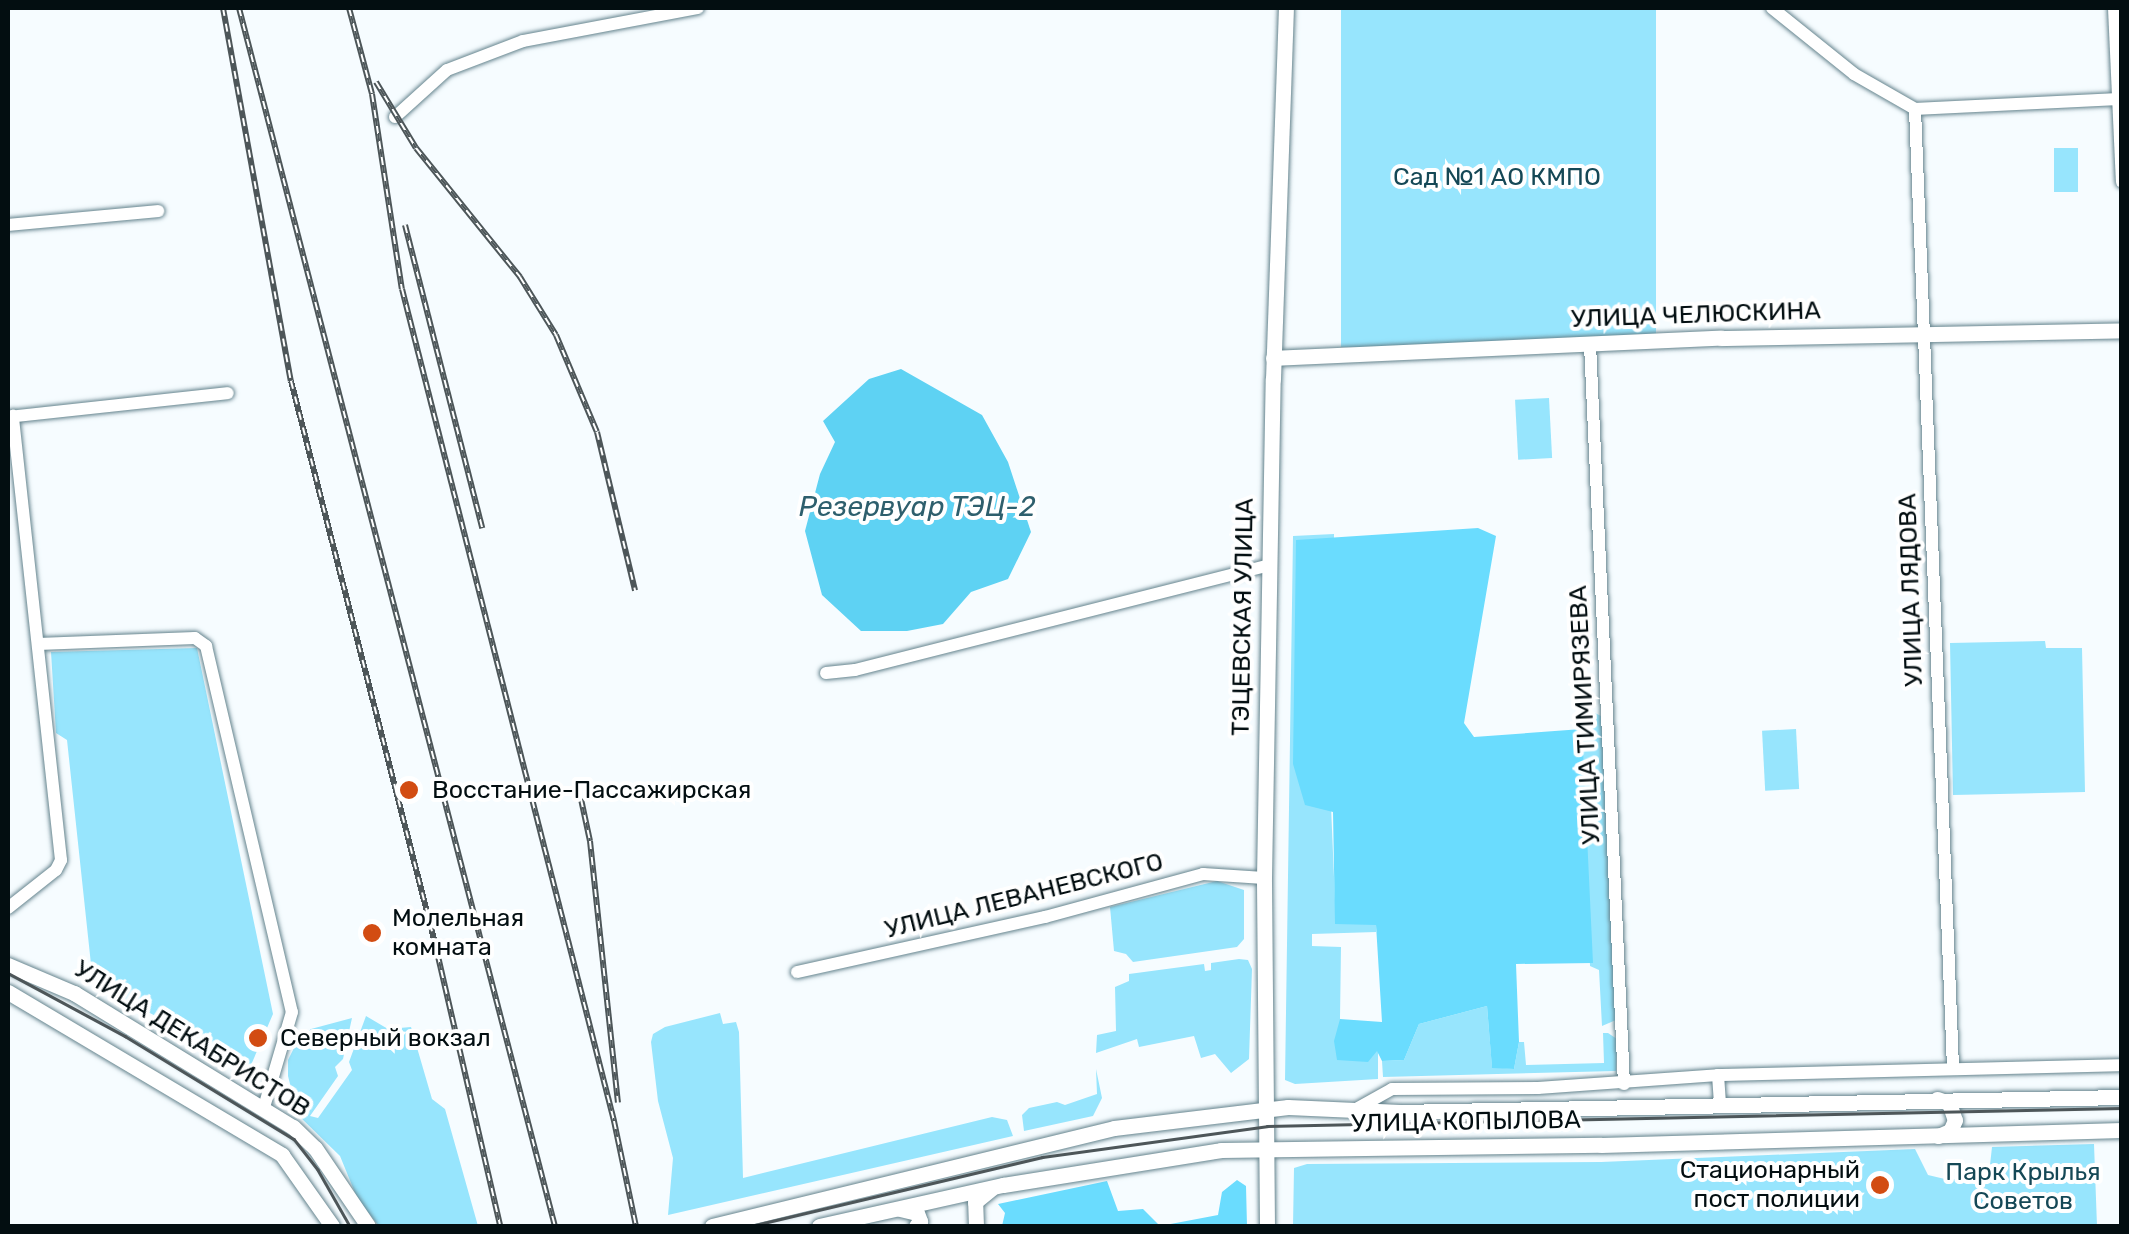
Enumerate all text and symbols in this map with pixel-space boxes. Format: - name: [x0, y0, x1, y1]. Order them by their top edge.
- park label: Сад №1 АО КМПО: [1393, 162, 1601, 192]
- street label: УЛИЦА ЧЕЛЮСКИНА: [1571, 296, 1821, 334]
- water label: Резервуар ТЭЦ-2: [799, 490, 1035, 524]
- street label: УЛИЦА ЛЯДОВА: [1893, 493, 1929, 687]
- street label: ТЭЦЕВСКАЯ УЛИЦА: [1226, 498, 1260, 736]
- street label: УЛИЦА ТИМИРЯЗЕВА: [1563, 585, 1607, 845]
- place label: Восстание-Пассажирская: [432, 775, 751, 805]
- marker: Восстание-Пассажирская: [396, 777, 422, 803]
- street label: УЛИЦА ЛЕВАНЕВСКОГО: [882, 847, 1166, 945]
- place label: Молельная комната: [392, 904, 524, 963]
- marker: Молельная комната: [361, 922, 383, 944]
- street label: УЛИЦА ДЕКАБРИСТОВ: [69, 954, 315, 1124]
- place label: Северный вокзал: [280, 1023, 491, 1053]
- marker: Северный вокзал: [245, 1025, 271, 1051]
- street label: УЛИЦА КОПЫЛОВА: [1351, 1105, 1581, 1139]
- place label: Стационарный пост полиции: [1680, 1156, 1860, 1215]
- park label: Парк Крылья Советов: [1945, 1158, 2101, 1217]
- marker: Стационарный пост полиции: [1869, 1174, 1891, 1196]

